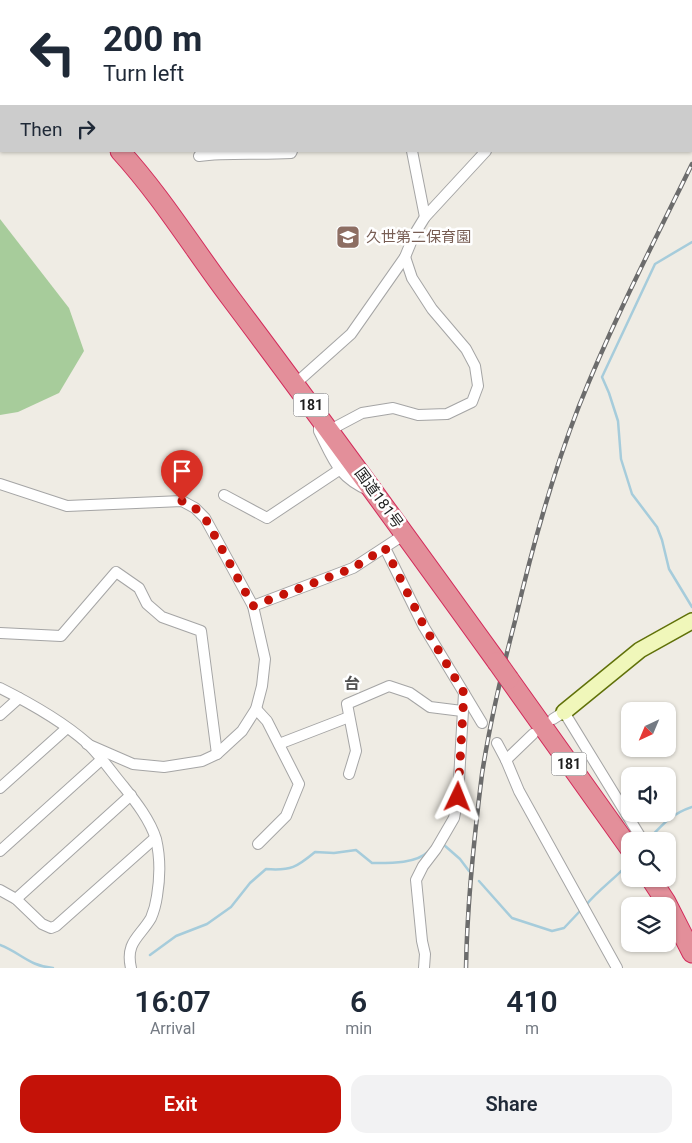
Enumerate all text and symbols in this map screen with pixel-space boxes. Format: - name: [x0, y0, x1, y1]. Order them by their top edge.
- text: 200 m: [103, 19, 202, 60]
- icon: left: [20, 20, 85, 85]
- text: Turn left: [103, 61, 184, 86]
- icon: right: [72, 115, 100, 143]
- text: Then: [20, 118, 62, 141]
- school or university icon: 久世第二保育園: [335, 224, 361, 250]
- place label: 久世第二保育園: [366, 228, 471, 246]
- road number: 181: [294, 394, 328, 416]
- pin: [161, 450, 203, 501]
- icon: arrive: [168, 457, 196, 485]
- street label: 国道181号: [351, 464, 407, 532]
- district label: 台: [344, 674, 360, 693]
- north arrow: [621, 702, 676, 758]
- map controls: [621, 702, 676, 952]
- road number: 181: [552, 752, 586, 776]
- button: sound: [621, 767, 676, 822]
- position arrow: [431, 770, 483, 822]
- button: search: [621, 832, 676, 887]
- button: layers: [621, 897, 676, 952]
- text: 16:07: [134, 984, 211, 1019]
- text: 6: [350, 984, 367, 1019]
- text: 410: [506, 984, 558, 1019]
- text: Arrival: [150, 1019, 195, 1038]
- text: min: [345, 1019, 372, 1038]
- text: m: [525, 1019, 539, 1038]
- button: Exit: [20, 1075, 341, 1133]
- button: Share: [351, 1075, 672, 1133]

